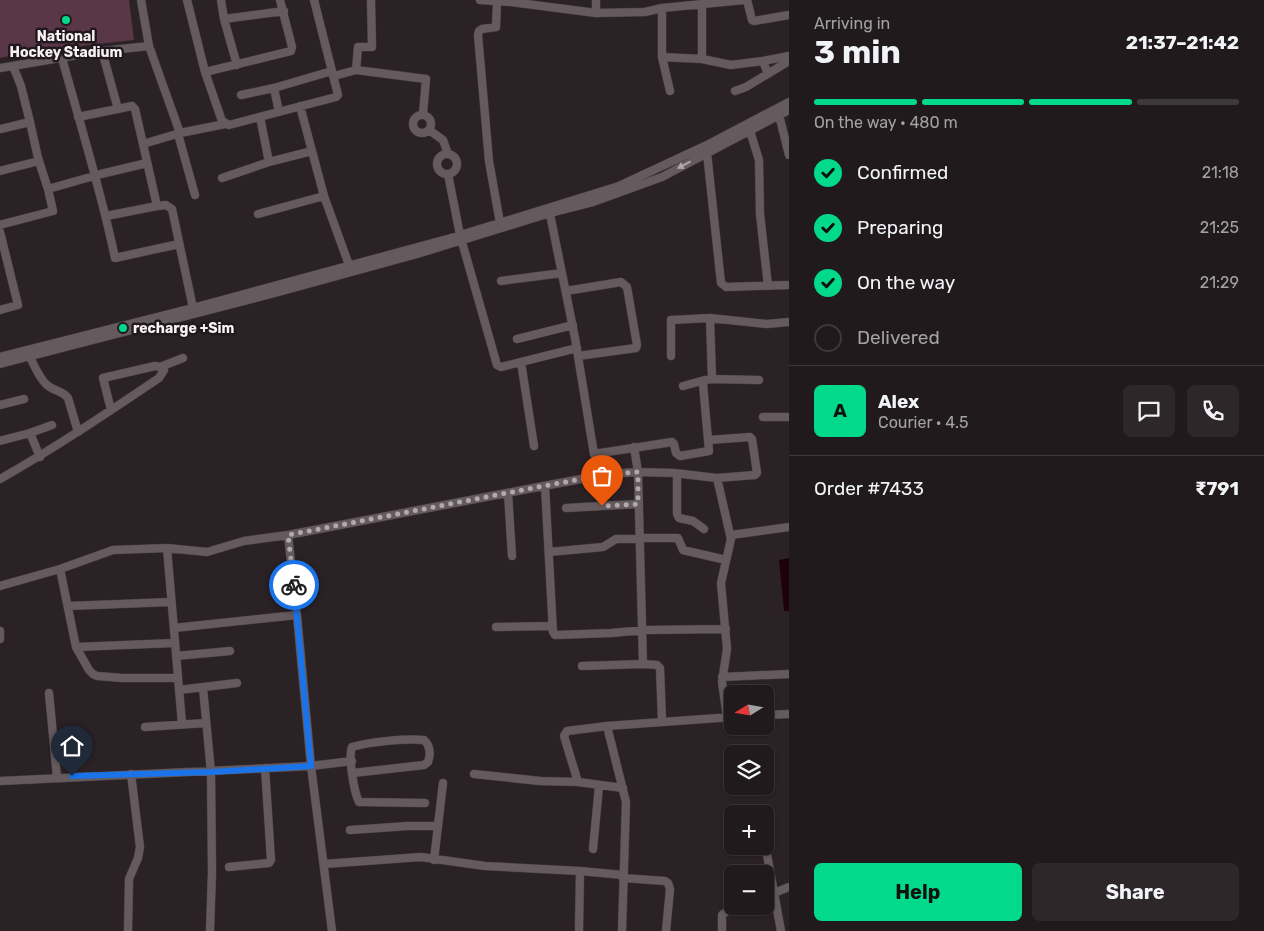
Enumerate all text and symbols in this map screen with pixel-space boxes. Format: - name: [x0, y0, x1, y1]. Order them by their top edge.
- marker: National Hockey Stadium: [60, 14, 72, 26]
- text: Arriving in: [814, 14, 890, 33]
- place label: National Hockey Stadium: [10, 28, 123, 61]
- text: 21:37–21:42: [1126, 31, 1239, 54]
- text: 3 min: [814, 33, 901, 71]
- text: On the way · 480 m: [814, 113, 958, 132]
- icon: check: [814, 159, 842, 187]
- one-way arrow: [677, 161, 691, 169]
- text: Confirmed: [857, 161, 948, 184]
- text: 21:18: [1202, 163, 1239, 182]
- icon: check: [814, 214, 842, 242]
- text: Preparing: [857, 216, 943, 239]
- text: 21:25: [1200, 218, 1239, 237]
- icon: check: [814, 269, 842, 297]
- text: On the way: [857, 271, 955, 294]
- text: 21:29: [1200, 273, 1239, 292]
- place label: recharge +Sim: [133, 320, 234, 337]
- marker: recharge +Sim: [117, 322, 129, 334]
- text: Delivered: [857, 326, 940, 349]
- button: chat: [1123, 385, 1175, 437]
- button: phone: [1187, 385, 1239, 437]
- text: Alex: [878, 390, 919, 413]
- text: A: [833, 399, 847, 422]
- text: Courier · 4.5: [878, 413, 968, 432]
- pin: [581, 455, 623, 506]
- icon: bag: [588, 462, 616, 490]
- text: Order #7433: [814, 477, 924, 500]
- text: ₹791: [1195, 477, 1239, 500]
- courier: [269, 560, 319, 610]
- icon: bike: [280, 571, 308, 599]
- north arrow: [724, 685, 774, 735]
- map controls: [724, 685, 774, 915]
- pin: [51, 725, 93, 776]
- icon: home: [58, 732, 86, 760]
- button: layers: [724, 745, 774, 795]
- button: +: [724, 805, 774, 855]
- button: Help: [814, 863, 1022, 921]
- button: Share: [1032, 863, 1239, 921]
- button: −: [724, 865, 774, 915]

